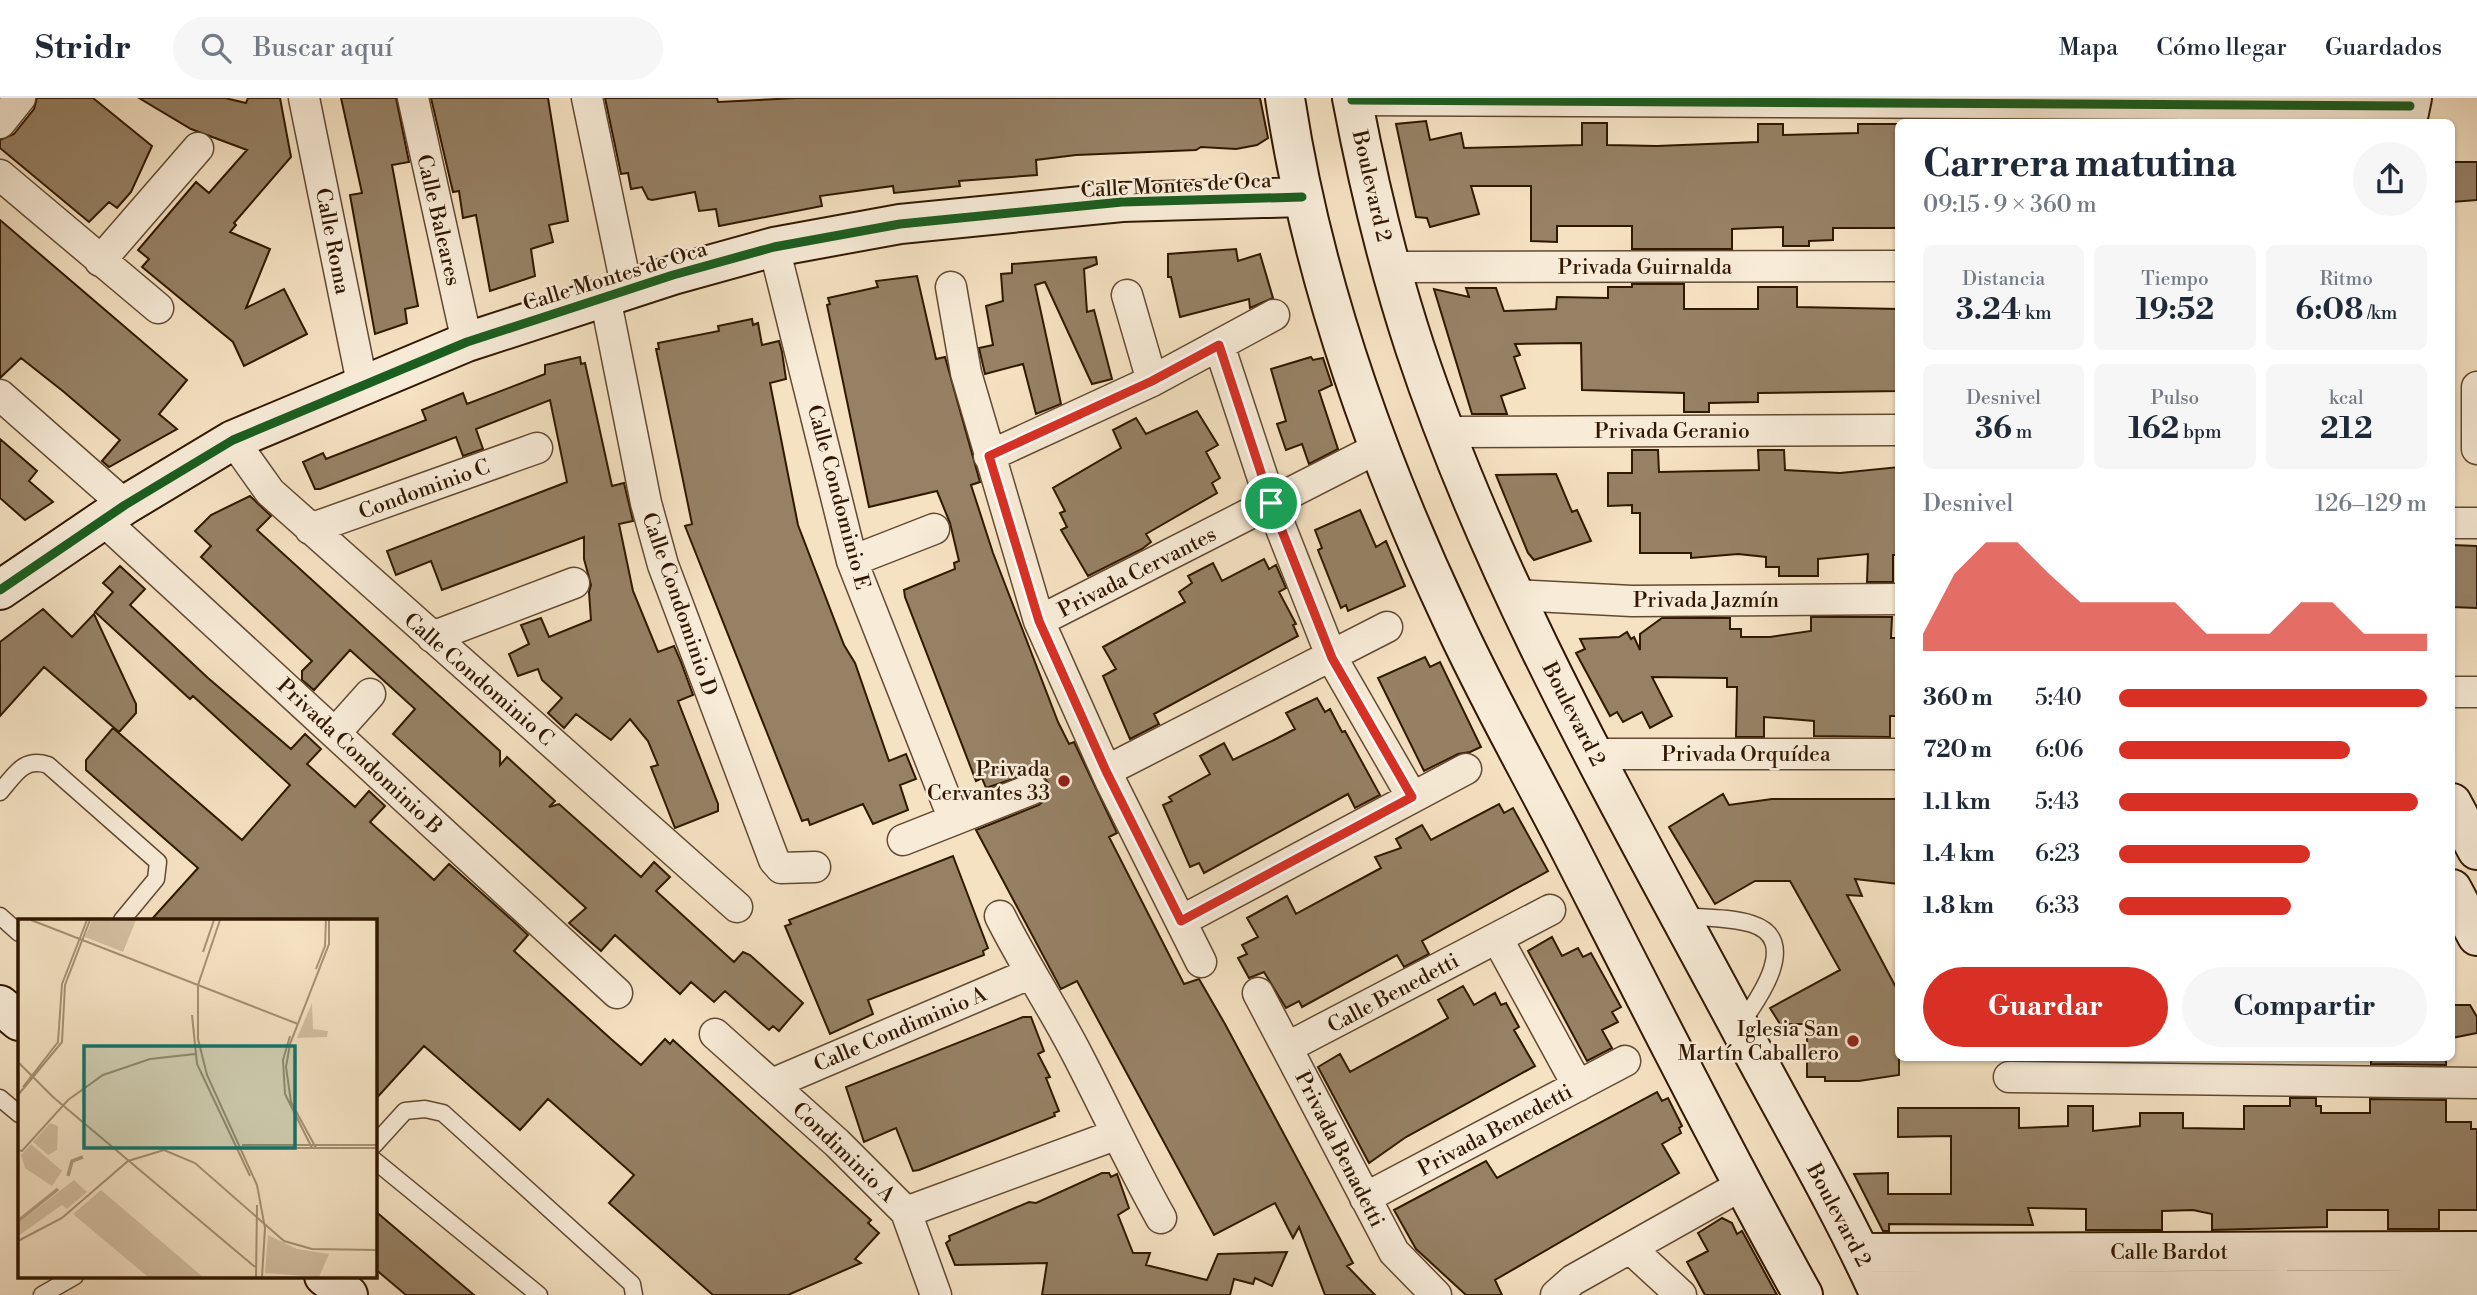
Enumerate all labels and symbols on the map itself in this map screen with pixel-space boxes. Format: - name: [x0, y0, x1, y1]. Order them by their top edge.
- street label: Boulevard 2: [1345, 127, 1396, 244]
- street label: Calle Baleares: [410, 152, 466, 288]
- street label: Calle Montes de Oca: [1080, 168, 1273, 204]
- street label: Calle Roma: [309, 186, 355, 297]
- street label: Calle Montes de Oca: [520, 236, 711, 317]
- street label: Privada Guirnalda: [1558, 255, 1733, 281]
- street label: Calle Condominio E: [801, 402, 875, 593]
- street label: Privada Geranio: [1594, 419, 1750, 445]
- street label: Condominio C: [355, 454, 494, 526]
- pin: [1241, 473, 1301, 533]
- street label: Calle Condominio D: [635, 509, 723, 699]
- street label: Privada Cervantes: [1054, 522, 1221, 624]
- street label: Privada Jazmín: [1633, 588, 1780, 614]
- street label: Calle Condominio C: [398, 608, 559, 752]
- street label: Boulevard 2: [1535, 657, 1610, 771]
- street label: Privada Condominio B: [271, 673, 447, 840]
- street label: Privada Orquídea: [1661, 742, 1831, 768]
- place label: Privada Cervantes 33: [927, 757, 1050, 807]
- marker: Privada Cervantes 33: [1056, 773, 1072, 789]
- inset map: [18, 919, 376, 1278]
- street label: Calle Benedetti: [1323, 948, 1464, 1039]
- street label: Calle Condiminio A: [810, 982, 991, 1078]
- place label: Iglesia San Martín Caballero: [1678, 1017, 1839, 1067]
- marker: Iglesia San Martín Caballero: [1845, 1033, 1861, 1049]
- street label: Privada Benadetti: [1289, 1067, 1390, 1232]
- street label: Privada Benedetti: [1414, 1079, 1577, 1183]
- street label: Condiminio A: [786, 1097, 901, 1209]
- street label: Boulevard 2: [1800, 1158, 1876, 1272]
- street label: Calle Bardot: [2110, 1240, 2228, 1266]

